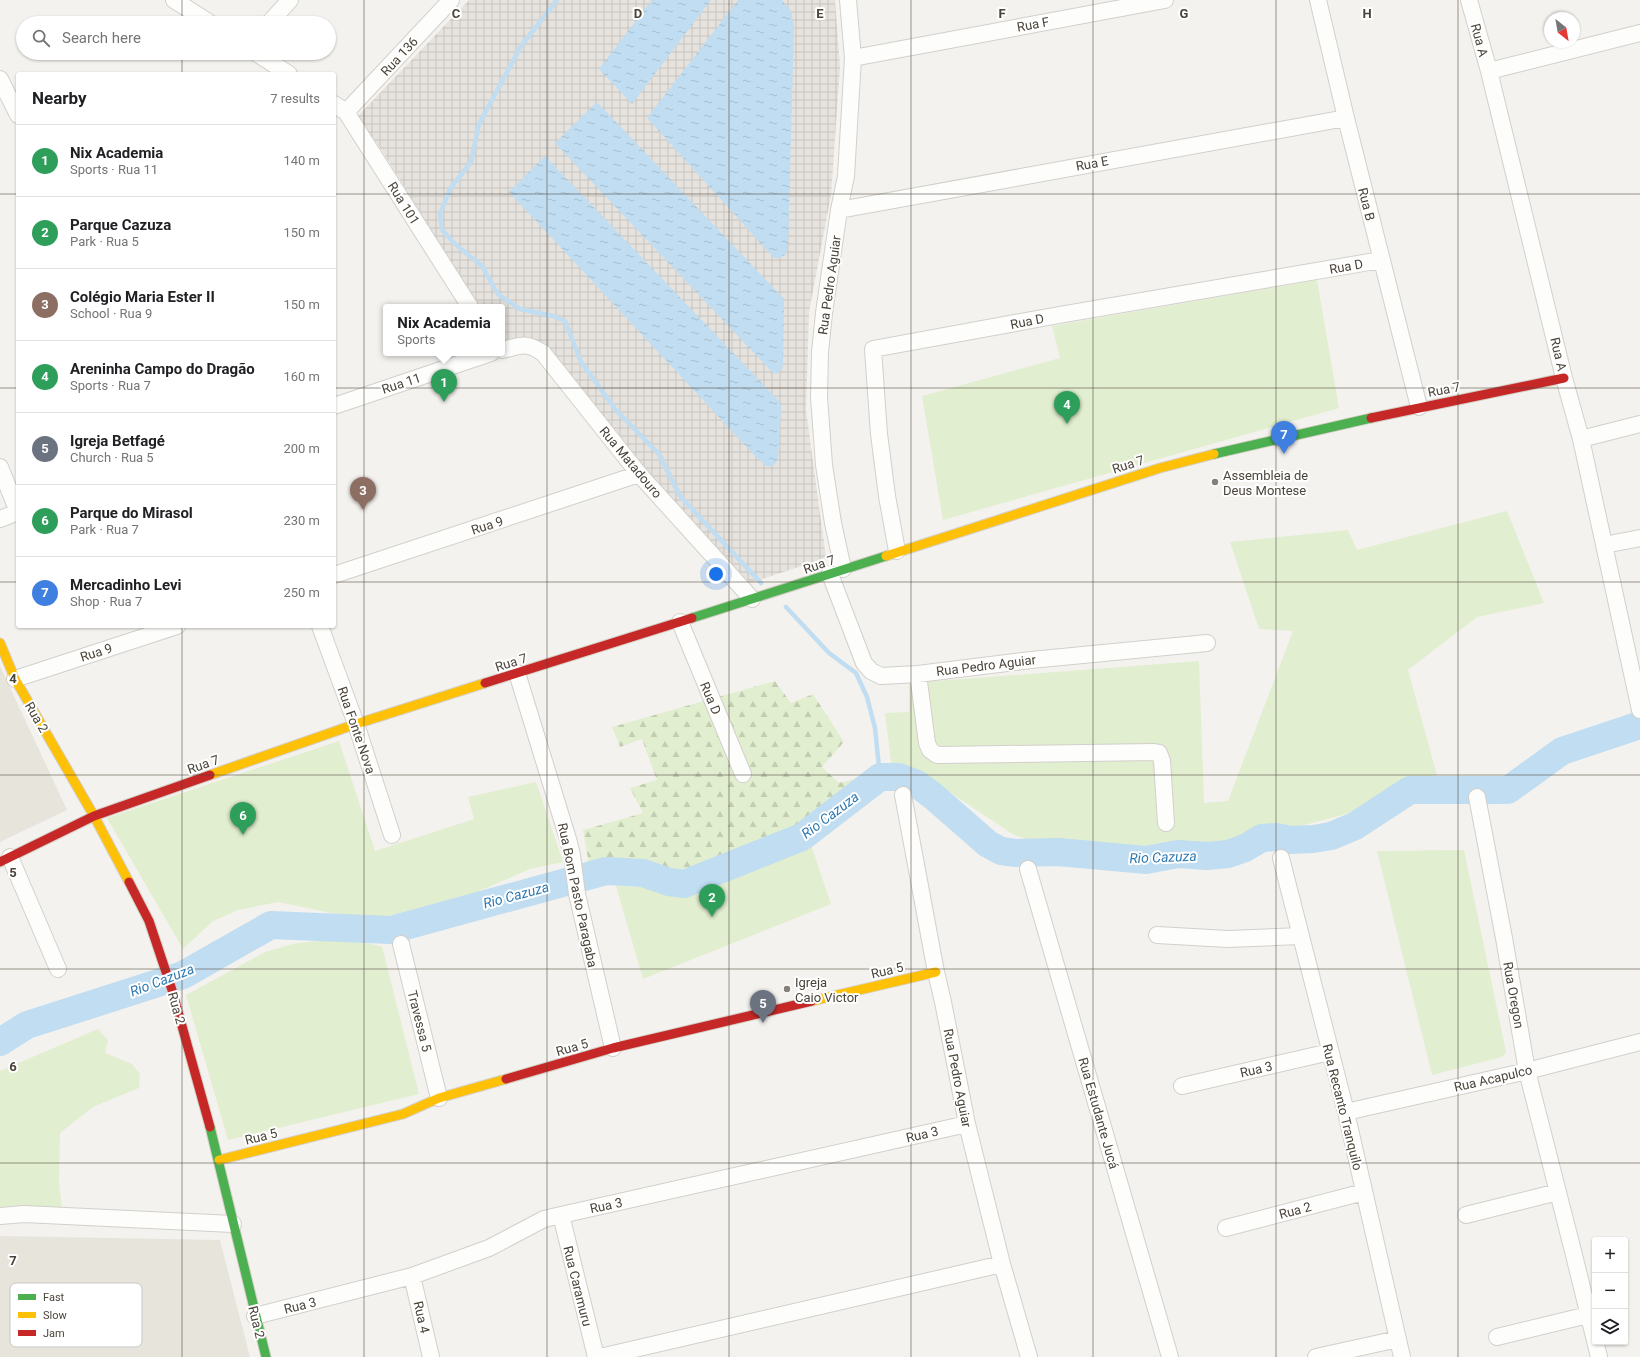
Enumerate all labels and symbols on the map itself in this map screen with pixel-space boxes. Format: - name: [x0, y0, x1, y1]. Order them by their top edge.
- text: C: [452, 6, 461, 21]
- text: D: [634, 6, 642, 21]
- text: E: [816, 6, 824, 21]
- text: F: [998, 6, 1006, 21]
- text: G: [1180, 6, 1189, 21]
- text: H: [1362, 6, 1372, 21]
- north arrow: [1544, 12, 1580, 48]
- street label: Rua F: [1016, 14, 1050, 35]
- street label: Rua A: [1468, 22, 1491, 59]
- street label: Rua 136: [378, 34, 421, 79]
- street label: Rua E: [1075, 153, 1110, 174]
- street label: Rua 101: [385, 179, 422, 227]
- street label: Rua B: [1355, 186, 1378, 222]
- street label: Rua Pedro Aguiar: [815, 234, 844, 336]
- street label: Rua D: [1328, 256, 1364, 277]
- street label: Rua D: [1009, 311, 1045, 332]
- street label: Rua A: [1547, 336, 1570, 373]
- pin: 1: [431, 369, 457, 402]
- street label: Rua 11: [380, 370, 423, 397]
- street label: Rua 7: [1427, 379, 1462, 400]
- pin: 4: [1054, 391, 1080, 424]
- pin: 7: [1271, 421, 1297, 454]
- street label: Rua Matadouro: [596, 423, 665, 501]
- street label: Rua 7: [1110, 452, 1146, 477]
- place label: Assembleia de Deus Montese: [1223, 468, 1308, 498]
- pin: 3: [350, 477, 376, 510]
- marker: Assembleia de Deus Montese: [1210, 477, 1220, 487]
- street label: Rua 9: [469, 513, 505, 538]
- street label: Rua 7: [801, 552, 837, 577]
- your location: [706, 564, 726, 584]
- street label: Rua 9: [78, 640, 114, 665]
- street label: Rua 7: [493, 650, 529, 675]
- street label: Rua Pedro Aguiar: [935, 652, 1037, 679]
- text: 4: [9, 671, 17, 686]
- street label: Rua D: [697, 680, 724, 717]
- street label: Rua Fonte Nova: [335, 685, 378, 776]
- street label: Rua 2: [22, 699, 51, 735]
- street label: Rua 7: [185, 752, 221, 777]
- water label: Rio Cazuza: [798, 788, 862, 842]
- pin: 6: [230, 802, 256, 835]
- street label: Rua Bom Pasto Paragaba: [555, 821, 600, 969]
- water label: Rio Cazuza: [1129, 848, 1197, 866]
- text: 5: [9, 865, 17, 880]
- water label: Rio Cazuza: [481, 879, 551, 911]
- pin: 2: [699, 884, 725, 917]
- street label: Rua 5: [869, 959, 905, 981]
- water label: Rio Cazuza: [128, 960, 196, 1000]
- street label: Rua Oregon: [1500, 961, 1527, 1030]
- place label: Igreja Caio Victor: [795, 975, 859, 1005]
- marker: Igreja Caio Victor: [782, 984, 792, 994]
- street label: Travessa 5: [405, 989, 434, 1053]
- street label: Rua 2: [165, 990, 188, 1026]
- pin: 5: [750, 990, 776, 1023]
- street label: Rua Pedro Aguiar: [941, 1027, 975, 1129]
- street label: Rua 5: [554, 1036, 590, 1059]
- street label: Rua Recanto Tranquilo: [1320, 1042, 1366, 1172]
- street label: Rua Estudante Jucá: [1075, 1056, 1122, 1171]
- street label: Rua 3: [1238, 1058, 1274, 1080]
- text: 6: [9, 1059, 17, 1074]
- street label: Rua Acapulco: [1453, 1062, 1534, 1095]
- street label: Rua 3: [904, 1123, 940, 1145]
- street label: Rua 5: [243, 1125, 279, 1148]
- street label: Rua 3: [589, 1195, 624, 1216]
- street label: Rua 2: [1277, 1199, 1313, 1222]
- street label: Rua Caramuru: [560, 1244, 595, 1328]
- text: 7: [9, 1253, 17, 1268]
- legend: [10, 1283, 142, 1347]
- text: Fast: [43, 1291, 65, 1304]
- street label: Rua 3: [282, 1294, 318, 1317]
- street label: Rua 4: [411, 1299, 433, 1335]
- street label: Rua 2: [245, 1304, 268, 1340]
- text: Slow: [43, 1309, 67, 1322]
- text: Jam: [43, 1327, 65, 1340]

